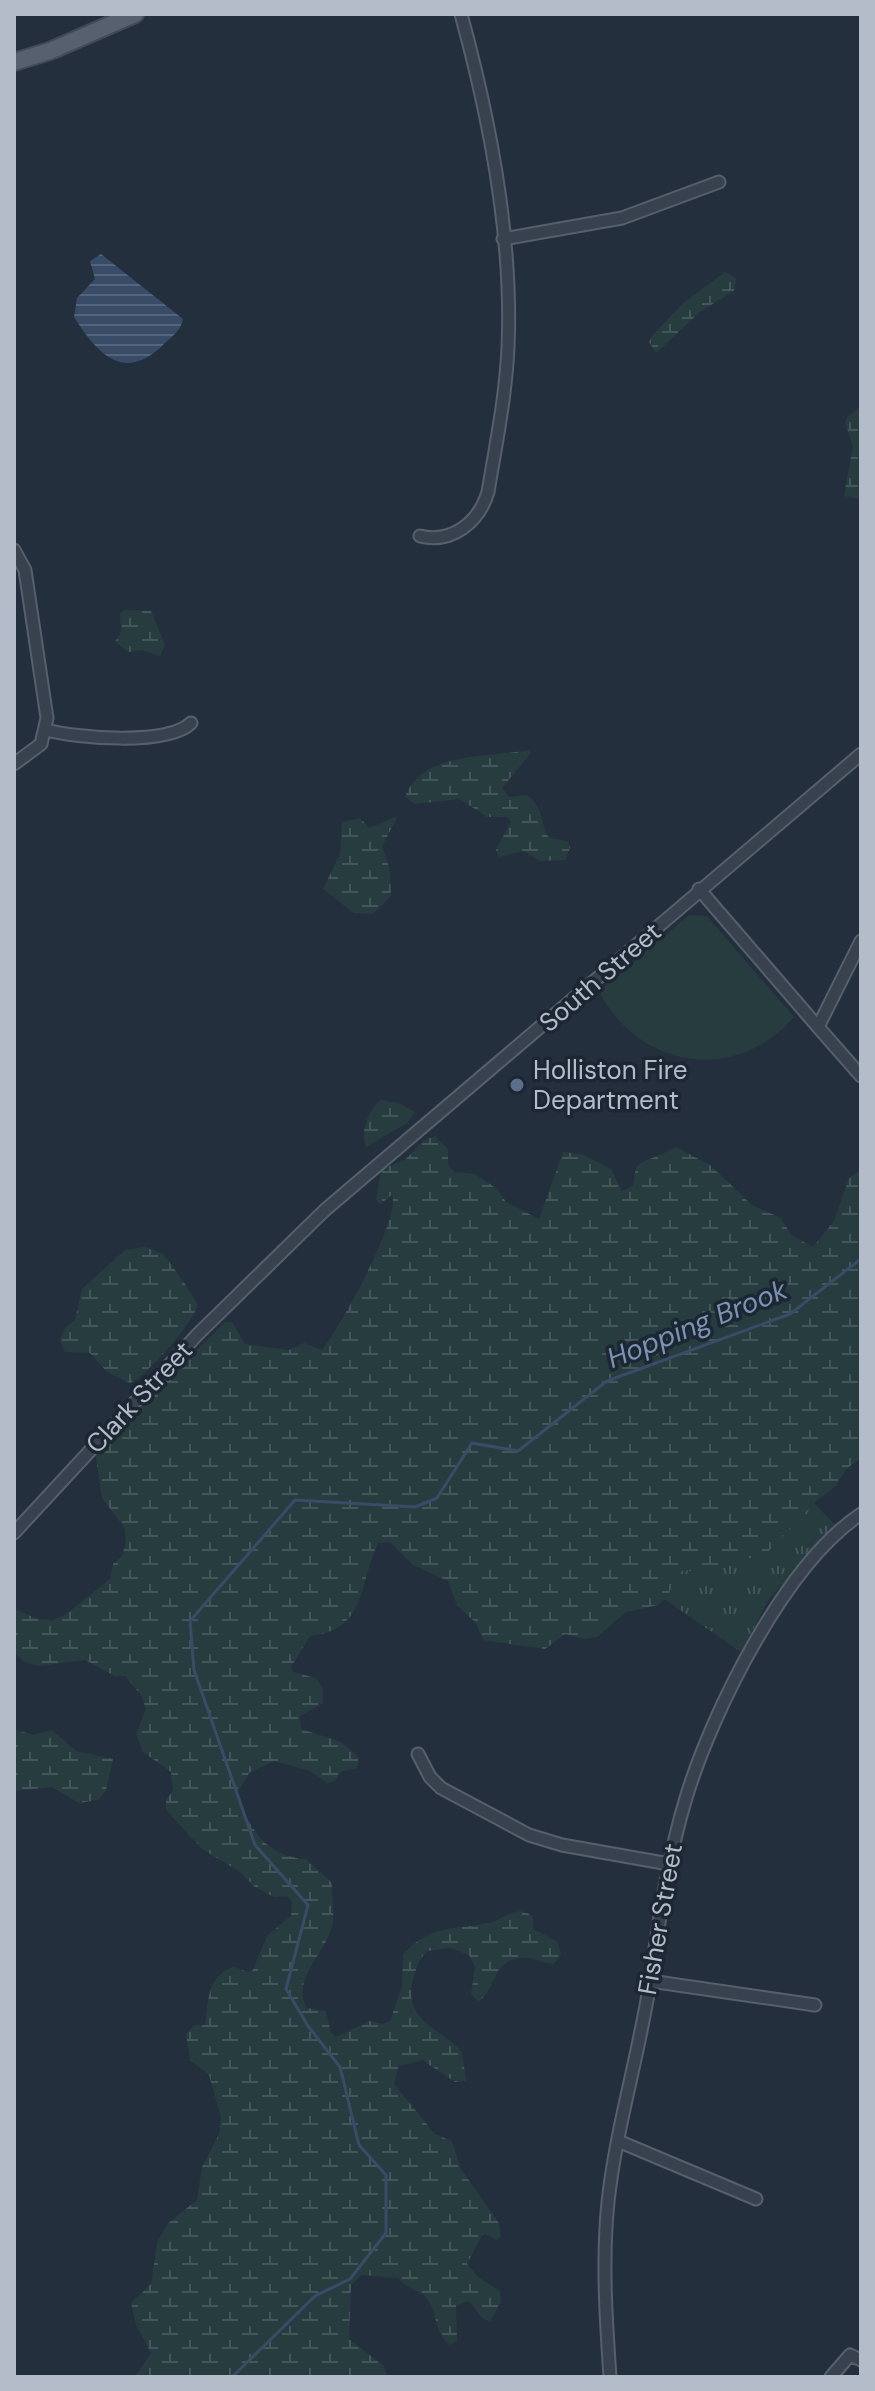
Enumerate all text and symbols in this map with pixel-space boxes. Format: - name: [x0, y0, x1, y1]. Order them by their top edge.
- street label: South Street: [532, 915, 668, 1039]
- place label: Holliston Fire Department: [533, 1053, 688, 1117]
- marker: Holliston Fire Department: [508, 1076, 526, 1094]
- water label: Hopping Brook: [601, 1271, 793, 1377]
- street label: Clark Street: [78, 1334, 200, 1460]
- street label: Fisher Street: [630, 1841, 690, 1997]

